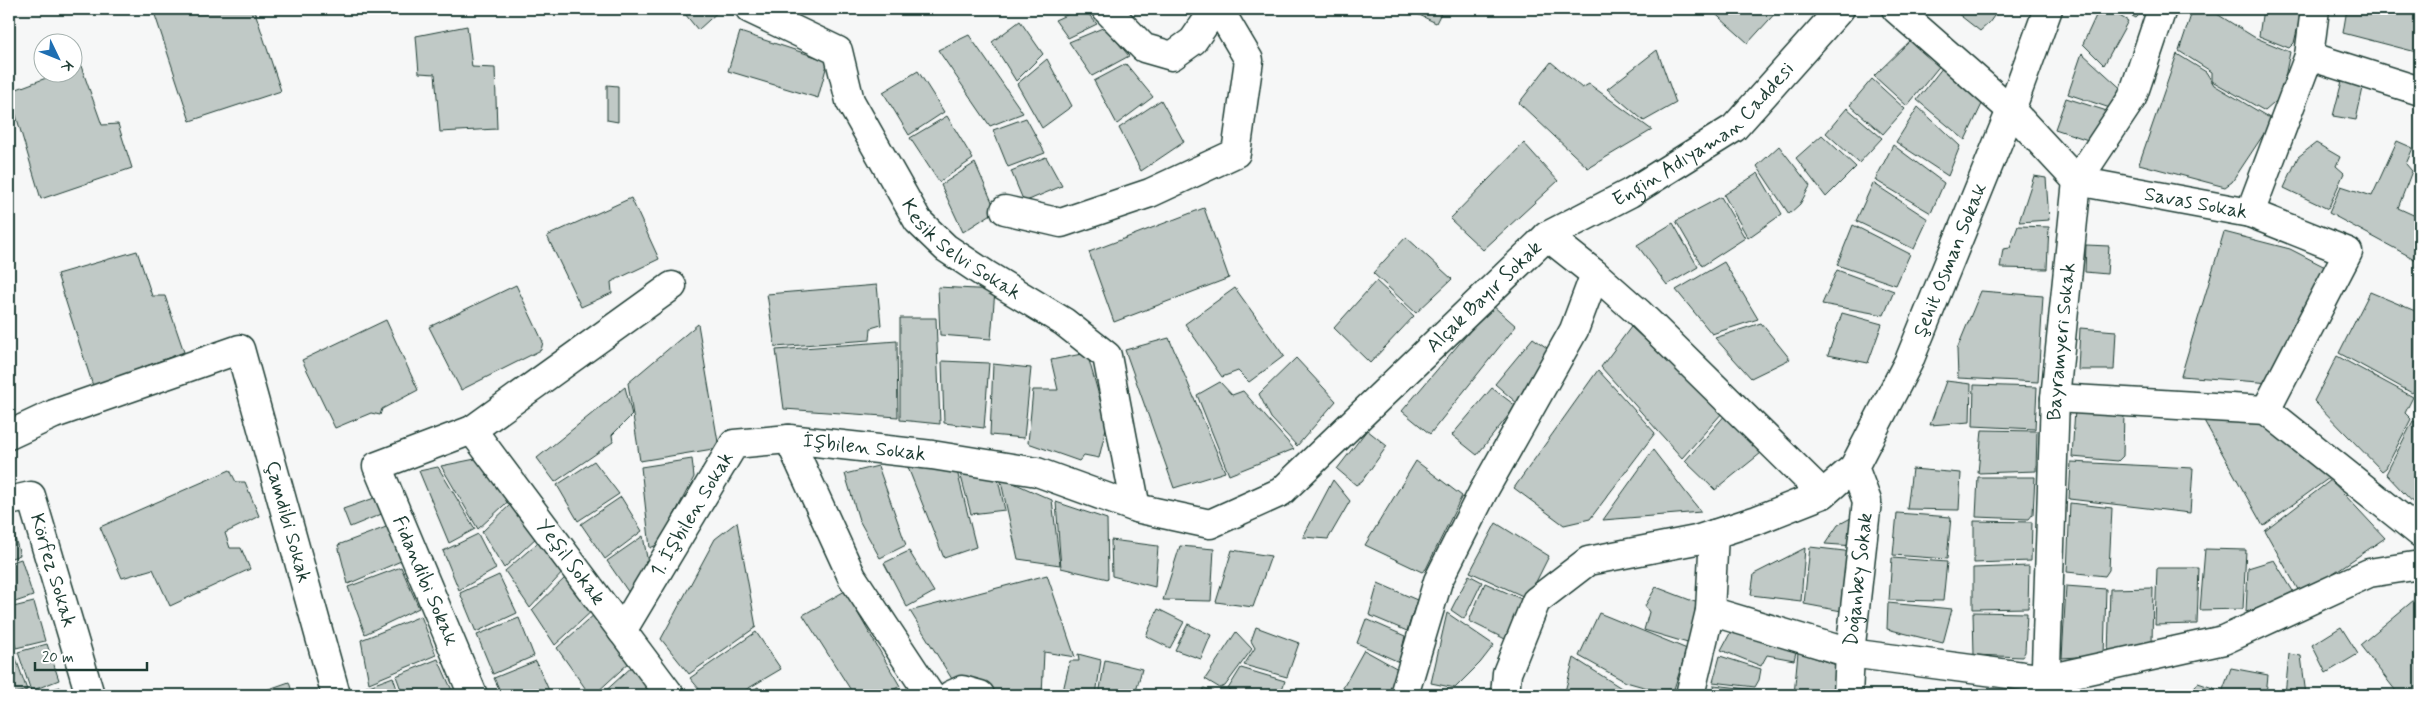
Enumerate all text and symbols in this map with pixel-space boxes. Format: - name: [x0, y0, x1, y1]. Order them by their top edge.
- north arrow: [32, 32, 82, 82]
- text: K: [56, 56, 77, 77]
- street label: Engin Adıyaman Caddesi: [1608, 56, 1800, 213]
- street label: Şehit Osman Sokak: [1907, 179, 1993, 341]
- street label: Savas Sokak: [2142, 180, 2250, 226]
- street label: Kesik Selvi Sokak: [895, 194, 1026, 306]
- street label: Alçak Bayır Sokak: [1420, 235, 1548, 359]
- street label: Bayramyeri Sokak: [2041, 261, 2082, 421]
- street label: İşbilen Sokak: [801, 427, 927, 468]
- street label: 1. İşbilen Sokak: [644, 446, 740, 582]
- street label: Çamdibi Sokak: [258, 458, 318, 586]
- street label: Körfez Sokak: [23, 510, 83, 630]
- street label: Doğanbey Sokak: [1837, 511, 1879, 648]
- street label: Fidandibi Sokak: [385, 512, 465, 650]
- street label: Yeşil Sokak: [530, 514, 612, 611]
- scale bar: [35, 639, 148, 671]
- text: 20 m: [42, 648, 74, 668]

